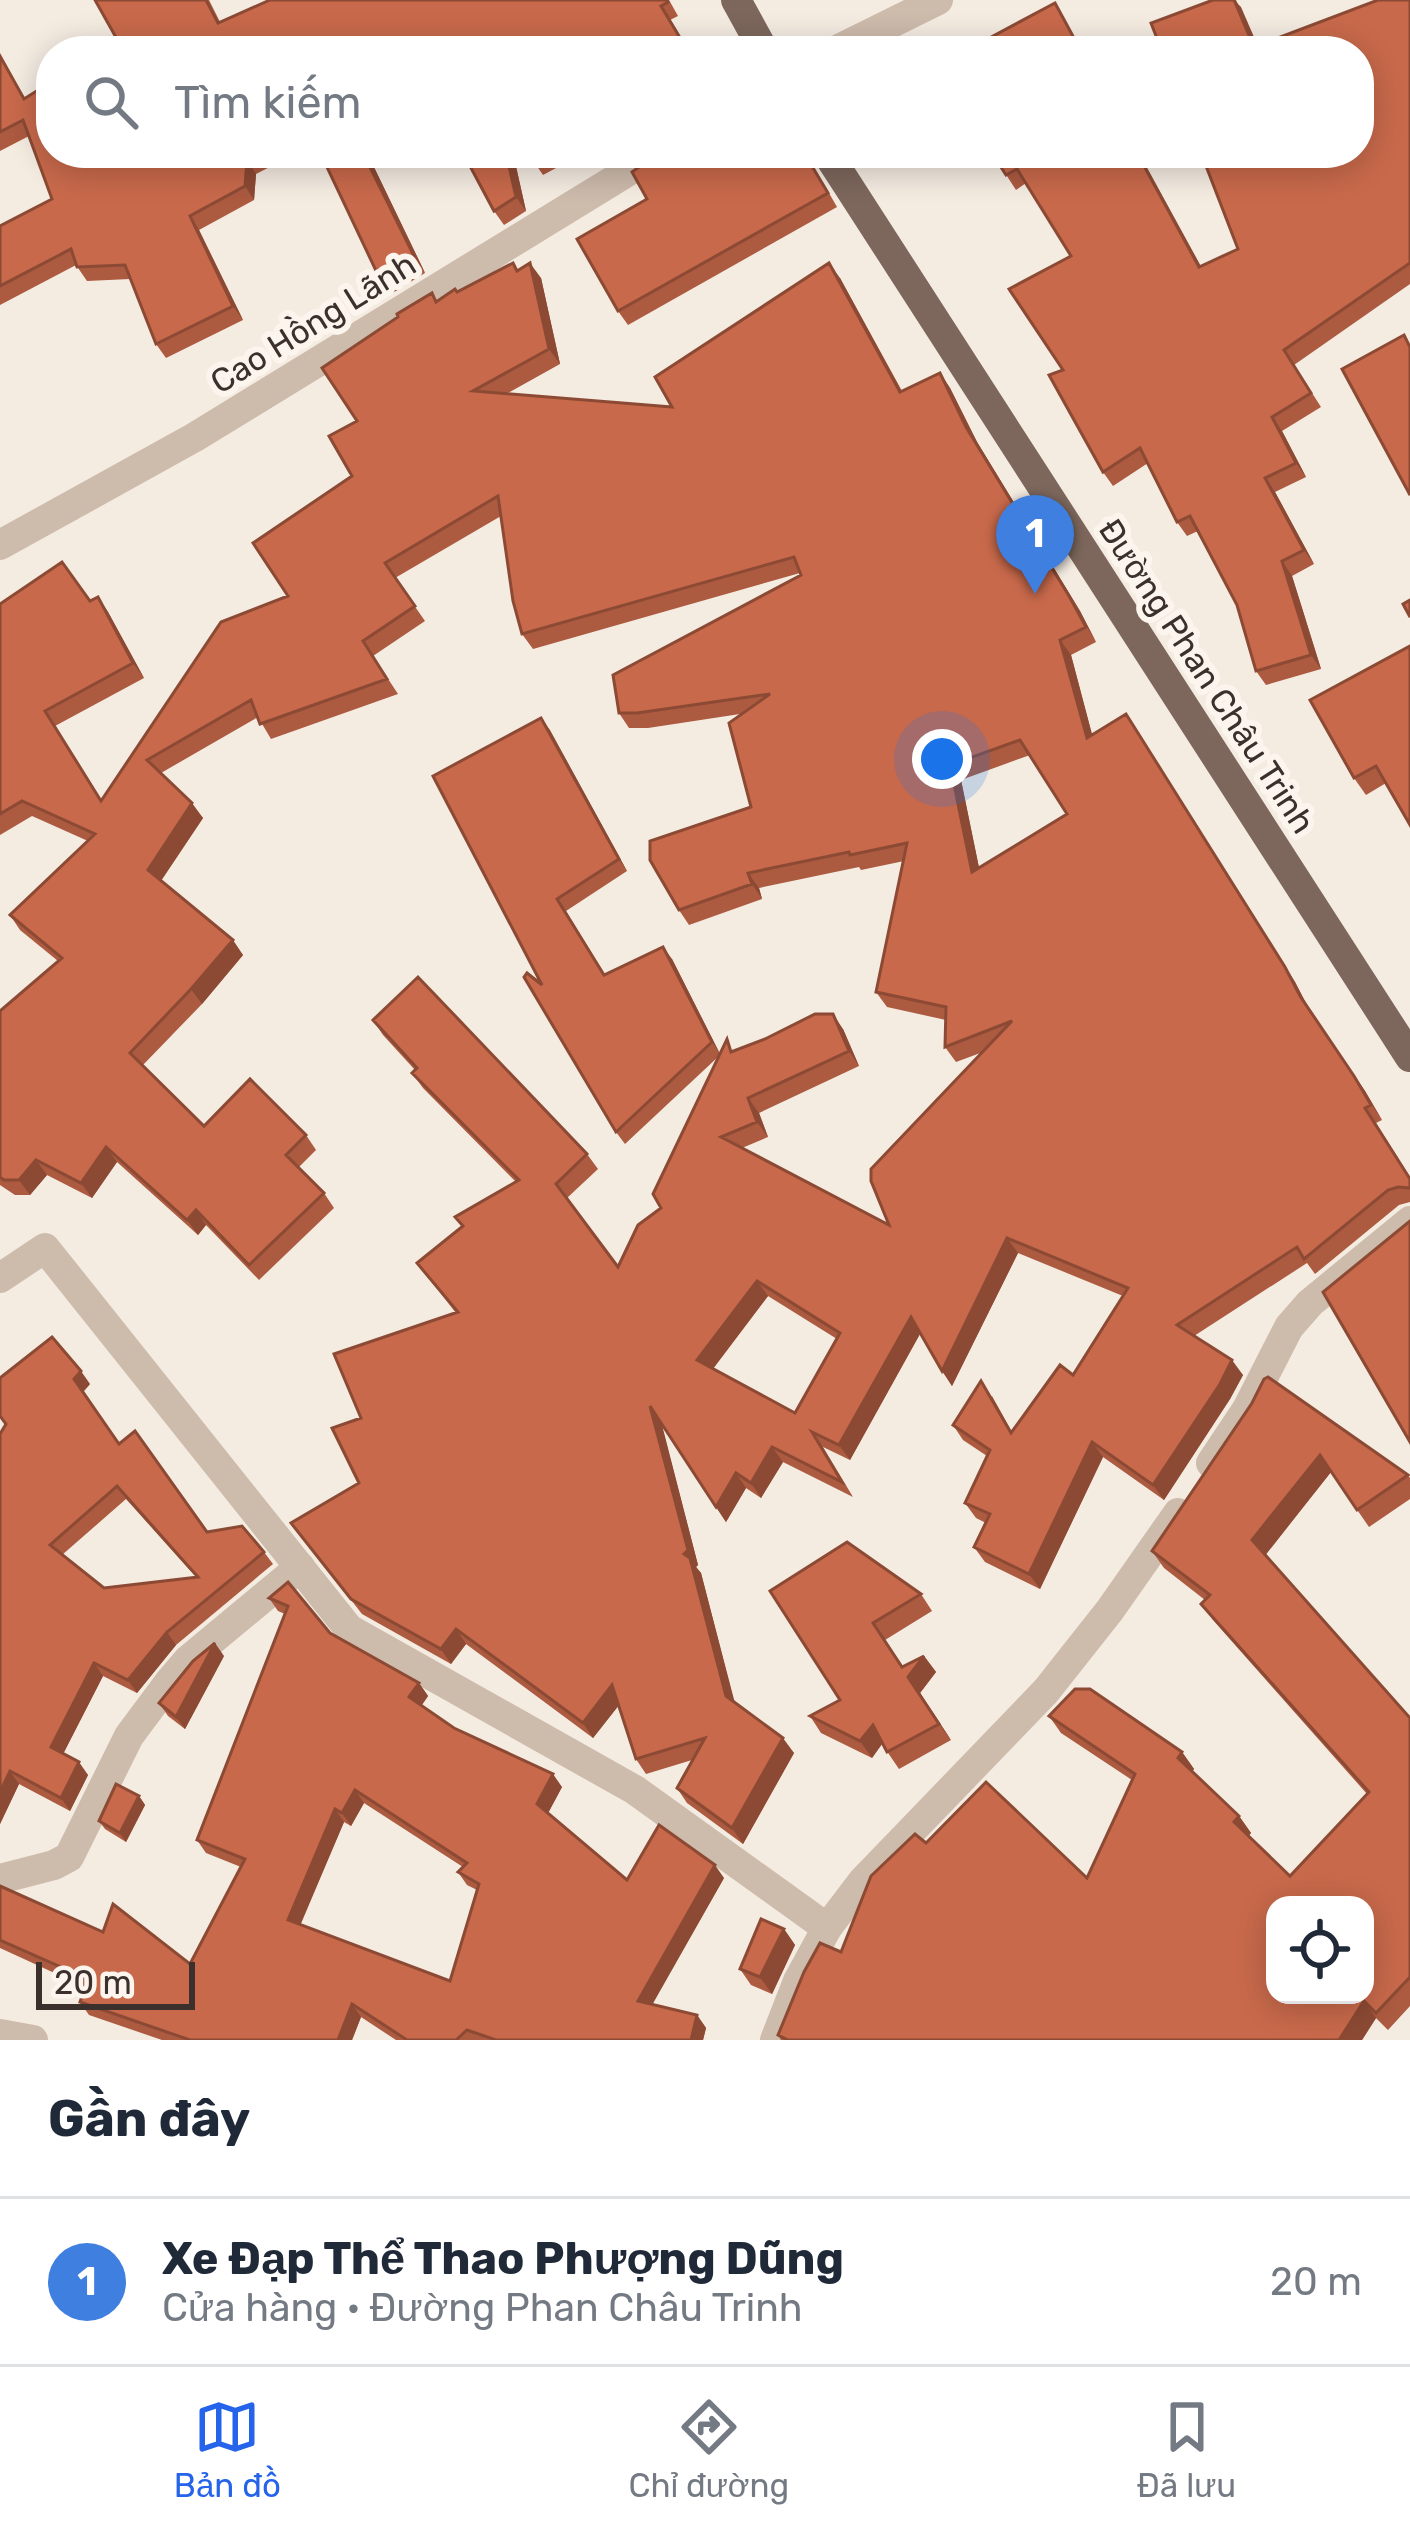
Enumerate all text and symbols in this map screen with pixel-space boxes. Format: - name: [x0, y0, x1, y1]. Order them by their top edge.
- search box: [36, 36, 1374, 168]
- icon: search: [78, 69, 144, 135]
- text: Tìm kiếm: [174, 76, 362, 129]
- street label: Cao Hồng Lãnh: [203, 243, 423, 402]
- pin: 1: [996, 495, 1074, 594]
- street label: Đường Phan Châu Trinh: [1091, 512, 1323, 840]
- your location: [912, 729, 972, 789]
- map controls: [1266, 1896, 1374, 2004]
- button: locate: [1266, 1896, 1374, 2004]
- scale bar: [36, 1956, 195, 2009]
- text: 20 m: [54, 1963, 132, 2002]
- text: Gần đây: [48, 2088, 250, 2149]
- text: Xe Đạp Thể Thao Phượng Dũng: [162, 2232, 844, 2285]
- text: 1: [77, 2259, 97, 2305]
- text: 20 m: [1270, 2259, 1362, 2305]
- text: Cửa hàng · Đường Phan Châu Trinh: [162, 2285, 803, 2331]
- tab: Bản đồ: [174, 2394, 281, 2505]
- tab: Chỉ đường: [629, 2394, 789, 2505]
- tab: Đã lưu: [1137, 2394, 1236, 2505]

